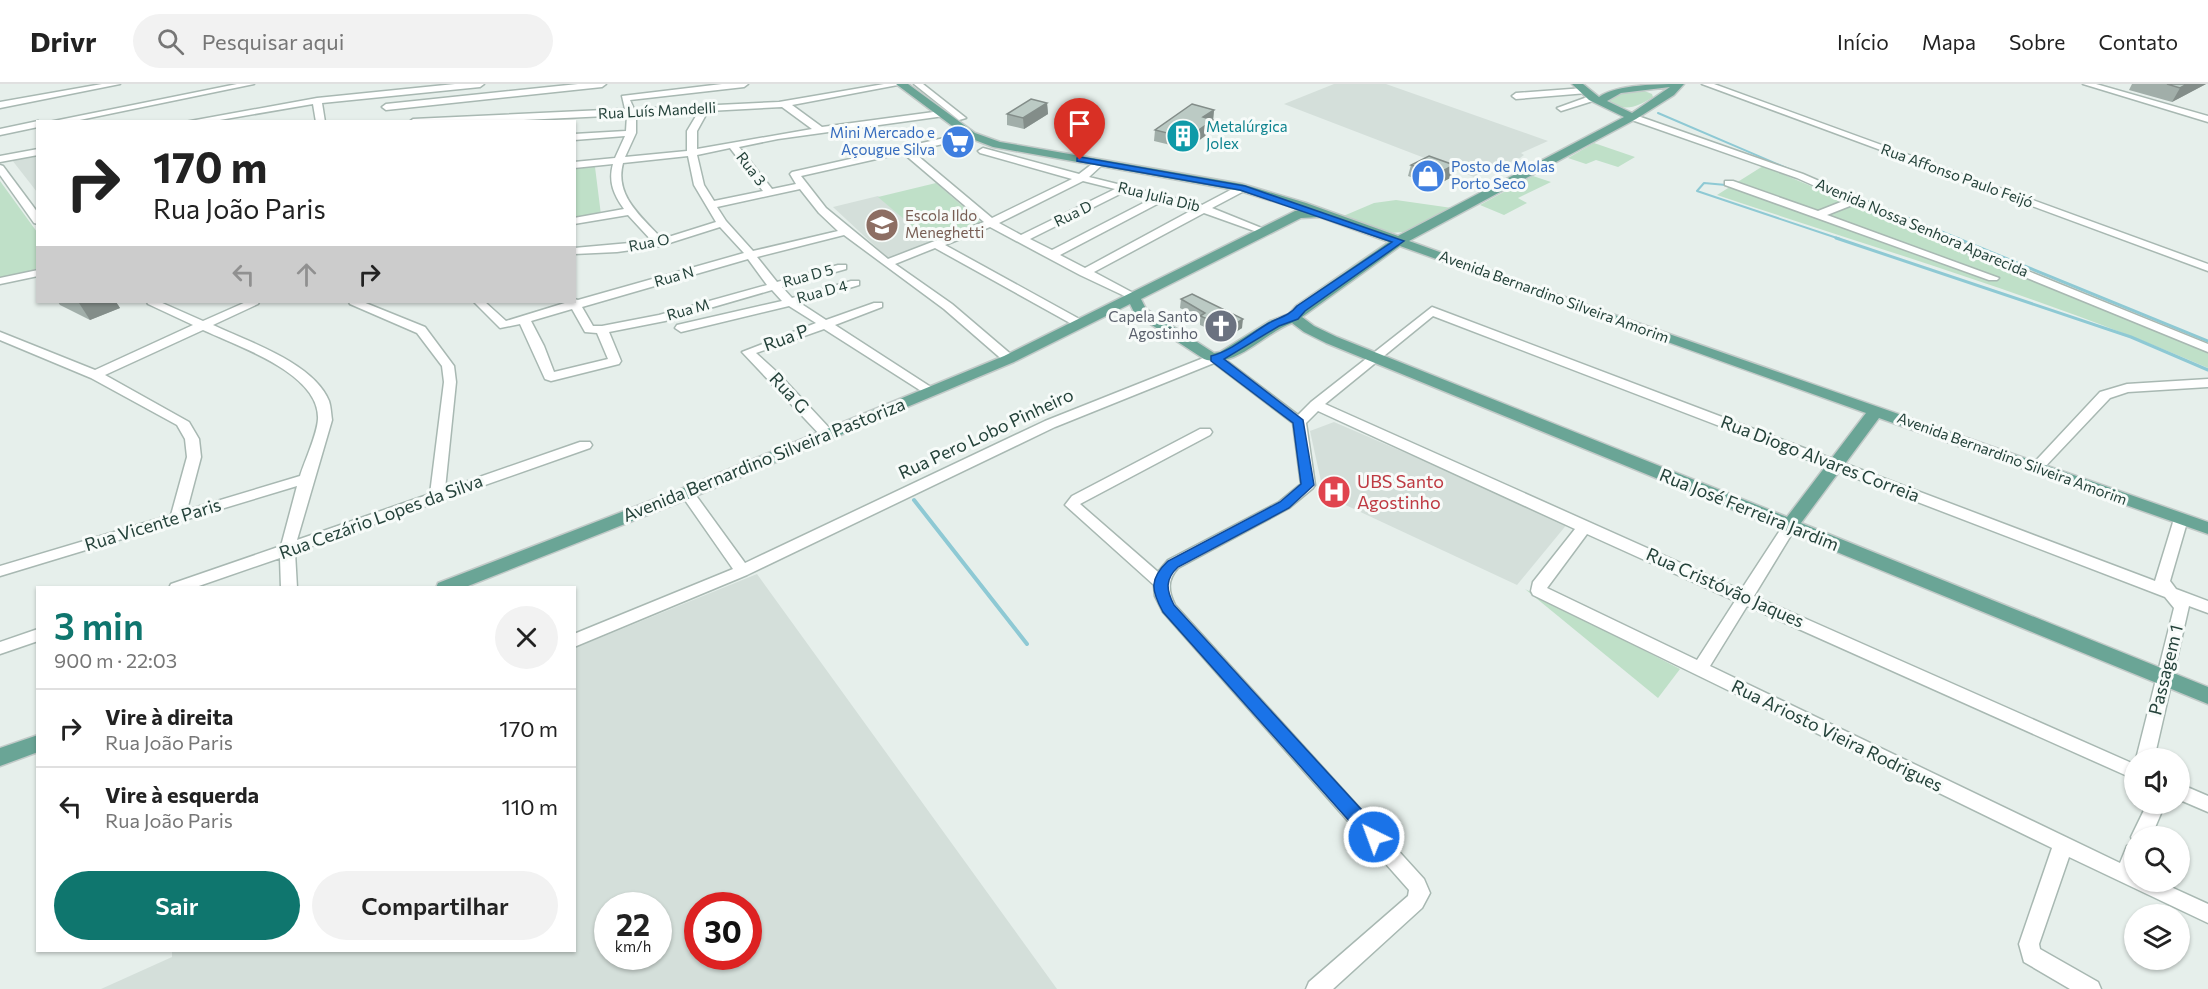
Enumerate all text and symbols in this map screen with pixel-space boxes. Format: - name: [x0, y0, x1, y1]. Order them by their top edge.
- search box: [133, 14, 553, 68]
- text: Drivr: [30, 24, 97, 58]
- icon: search: [154, 25, 187, 58]
- text: Pesquisar aqui: [202, 28, 344, 55]
- text: Início: [1837, 29, 1889, 54]
- text: Mapa: [1922, 29, 1976, 54]
- text: Sobre: [2009, 29, 2065, 54]
- text: Contato: [2098, 29, 2178, 54]
- street label: Rua Luís Mandelli: [597, 98, 716, 122]
- pin: [1054, 98, 1105, 160]
- icon: arrive: [1063, 107, 1096, 140]
- place label: Metalúrgica Jolex: [1206, 117, 1288, 152]
- building icon: Metalúrgica Jolex: [1165, 118, 1201, 154]
- place label: Mini Mercado e Açougue Silva: [830, 123, 935, 158]
- supermarket icon: Mini Mercado e Açougue Silva: [940, 124, 976, 160]
- street label: Rua Affonso Paulo Feijó: [1879, 139, 2036, 211]
- text: 170 m: [153, 140, 267, 192]
- icon: right: [54, 144, 132, 222]
- street label: Rua 3: [733, 148, 770, 189]
- place label: Posto de Molas Porto Seco: [1451, 157, 1555, 192]
- shop icon: Posto de Molas Porto Seco: [1410, 158, 1446, 194]
- street label: Avenida Nossa Senhora Aparecida: [1813, 174, 2031, 280]
- street label: Rua Julia Dib: [1116, 177, 1202, 215]
- text: Rua João Paris: [153, 192, 326, 225]
- street label: Rua D: [1051, 196, 1095, 230]
- place label: Escola Ildo Meneghetti: [905, 206, 984, 241]
- school or university icon: Escola Ildo Meneghetti: [864, 207, 900, 243]
- street label: Rua O: [627, 229, 671, 255]
- street label: Avenida Bernardino Silveira Amorim: [1437, 246, 1672, 346]
- icon: left: [227, 258, 260, 291]
- icon: ahead: [290, 258, 323, 291]
- icon: right: [353, 258, 386, 291]
- street label: Rua D 5: [780, 260, 835, 290]
- street label: Rua N: [652, 262, 696, 290]
- street label: Rua D 4: [794, 276, 849, 306]
- street label: Rua M: [664, 294, 711, 324]
- place label: Capela Santo Agostinho: [1108, 307, 1198, 342]
- church icon: Capela Santo Agostinho: [1203, 308, 1239, 344]
- street label: Rua P: [760, 319, 811, 355]
- street label: Rua G: [765, 367, 814, 417]
- street label: Rua Pero Lobo Pinheiro: [895, 383, 1077, 483]
- street label: Avenida Bernardino Silveira Pastoriza: [619, 392, 908, 526]
- street label: Avenida Bernardino Silveira Amorim: [1895, 408, 2130, 508]
- street label: Rua Diogo Alvares Correia: [1718, 410, 1923, 506]
- street label: Rua José Ferreira Jardim: [1656, 463, 1842, 555]
- street label: Rua Cezário Lopes da Silva: [276, 469, 486, 563]
- place label: UBS Santo Agostinho: [1357, 470, 1444, 513]
- hospital icon: UBS Santo Agostinho: [1316, 474, 1352, 510]
- street label: Rua Vicente Paris: [82, 493, 224, 555]
- street label: Rua Cristóvão Jaques: [1643, 542, 1808, 632]
- text: 3 min: [54, 603, 144, 647]
- button: close: [495, 606, 558, 669]
- street label: Passagem 1: [2143, 622, 2187, 717]
- text: 900 m · 22:03: [54, 648, 177, 672]
- street label: Rua Ariosto Vieira Rodrigues: [1728, 674, 1947, 796]
- text: Vire à direita: [105, 703, 233, 730]
- icon: right: [54, 712, 87, 745]
- text: 170 m: [499, 715, 558, 742]
- text: Rua João Paris: [105, 730, 233, 754]
- map controls: [2124, 748, 2190, 970]
- button: sound: [2124, 748, 2190, 814]
- text: Vire à esquerda: [105, 781, 259, 808]
- icon: left: [54, 790, 87, 823]
- text: 110 m: [501, 793, 558, 820]
- position arrow: [1342, 805, 1406, 869]
- text: Rua João Paris: [105, 808, 233, 832]
- button: search: [2124, 826, 2190, 892]
- button: Sair: [54, 871, 300, 940]
- button: Compartilhar: [312, 871, 558, 940]
- speed limit sign: 30: [684, 892, 762, 970]
- button: layers: [2124, 904, 2190, 970]
- text: 22: [616, 905, 650, 942]
- text: km/h: [615, 937, 651, 955]

